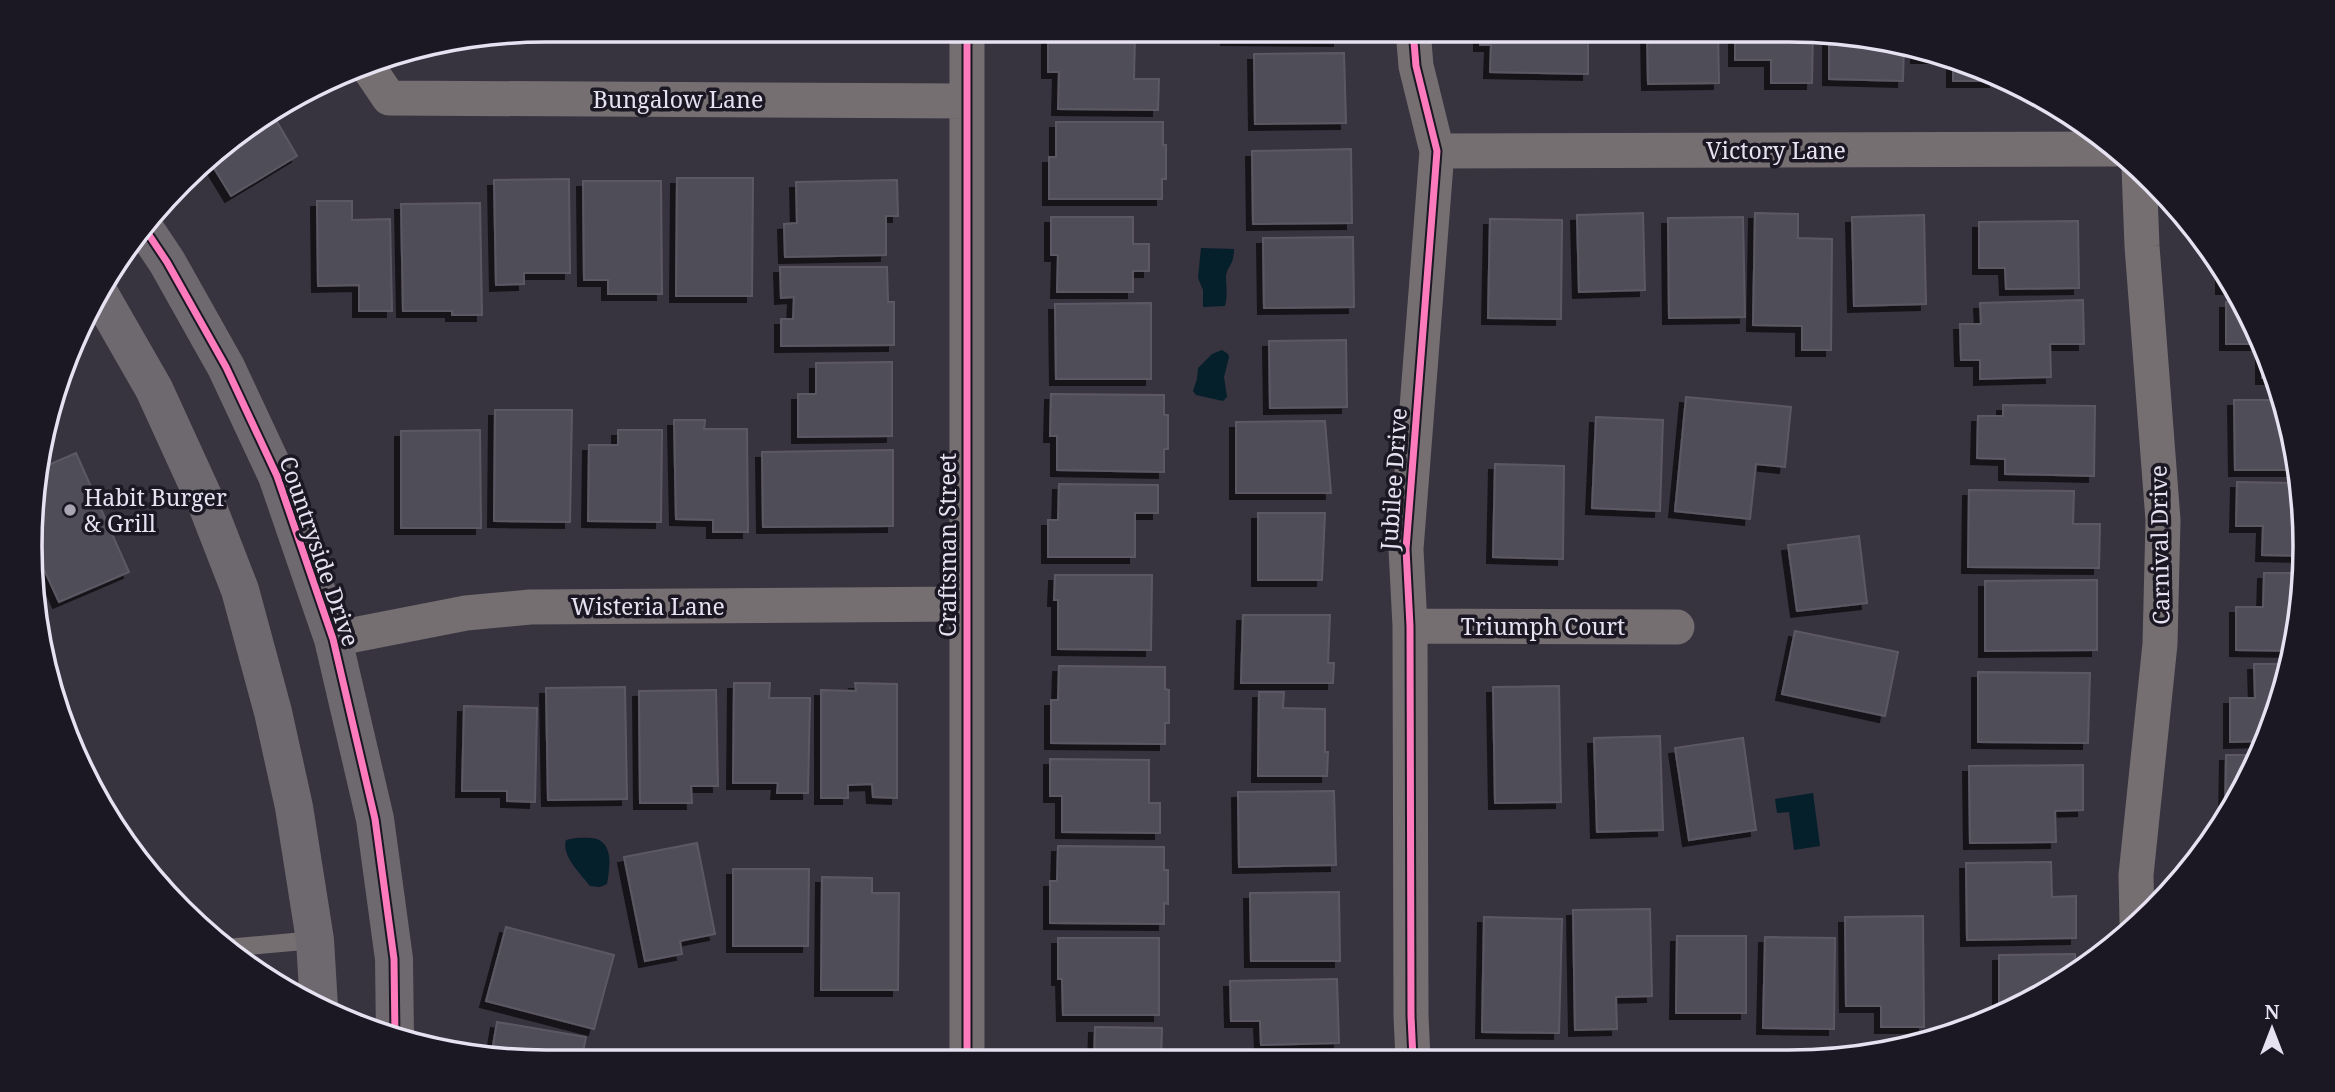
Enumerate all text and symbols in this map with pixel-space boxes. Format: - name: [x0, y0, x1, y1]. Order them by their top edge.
- street label: Bungalow Lane: [593, 83, 763, 115]
- street label: Victory Lane: [1706, 134, 1846, 166]
- street label: Jubilee Drive: [1372, 407, 1414, 552]
- street label: Countryside Drive: [272, 452, 368, 650]
- street label: Craftsman Street: [931, 453, 963, 637]
- street label: Carnival Drive: [2142, 465, 2176, 625]
- place label: Habit Burger & Grill: [84, 481, 227, 539]
- marker: Habit Burger & Grill: [62, 502, 78, 518]
- street label: Wisteria Lane: [571, 590, 725, 622]
- street label: Triumph Court: [1461, 610, 1625, 642]
- north arrow: [2237, 994, 2307, 1064]
- text: N: [2265, 999, 2280, 1025]

